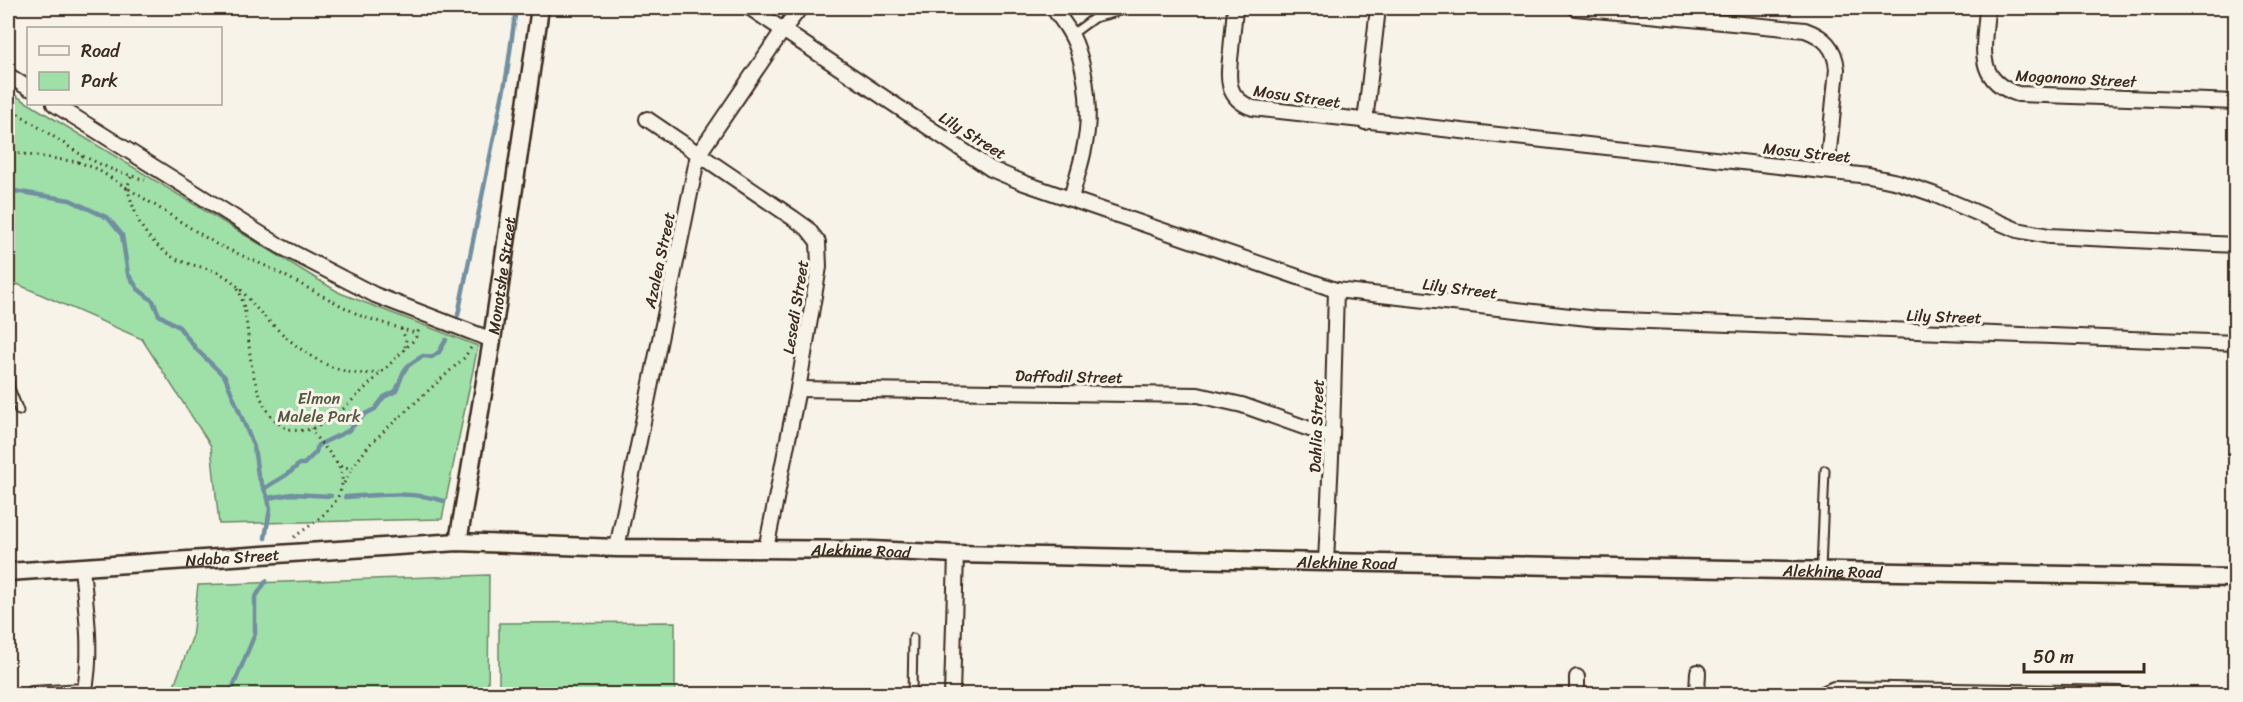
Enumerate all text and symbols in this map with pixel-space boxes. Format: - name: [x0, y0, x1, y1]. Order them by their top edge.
- legend: [27, 27, 222, 105]
- text: Road: [81, 35, 121, 67]
- street label: Mogonono Street: [2015, 61, 2138, 96]
- text: Park: [81, 65, 118, 97]
- street label: Mosu Street: [1251, 76, 1342, 117]
- street label: Lily Street: [933, 103, 1012, 168]
- street label: Mosu Street: [1762, 133, 1852, 172]
- street label: Azalea Street: [635, 209, 684, 312]
- street label: Monotshe Street: [479, 215, 525, 336]
- street label: Lesedi Street: [774, 258, 817, 356]
- street label: Lily Street: [1421, 270, 1499, 307]
- street label: Lily Street: [1906, 301, 1982, 332]
- street label: Daffodil Street: [1015, 361, 1123, 392]
- street label: Dahlia Street: [1300, 379, 1333, 473]
- park label: Elmon Malele Park: [277, 384, 361, 431]
- street label: Alekhine Road: [810, 536, 913, 567]
- street label: Ndaba Street: [184, 540, 281, 575]
- street label: Alekhine Road: [1296, 547, 1398, 578]
- street label: Alekhine Road: [1782, 556, 1884, 587]
- scale bar: [2024, 636, 2144, 674]
- text: 50 m: [2033, 641, 2074, 673]

